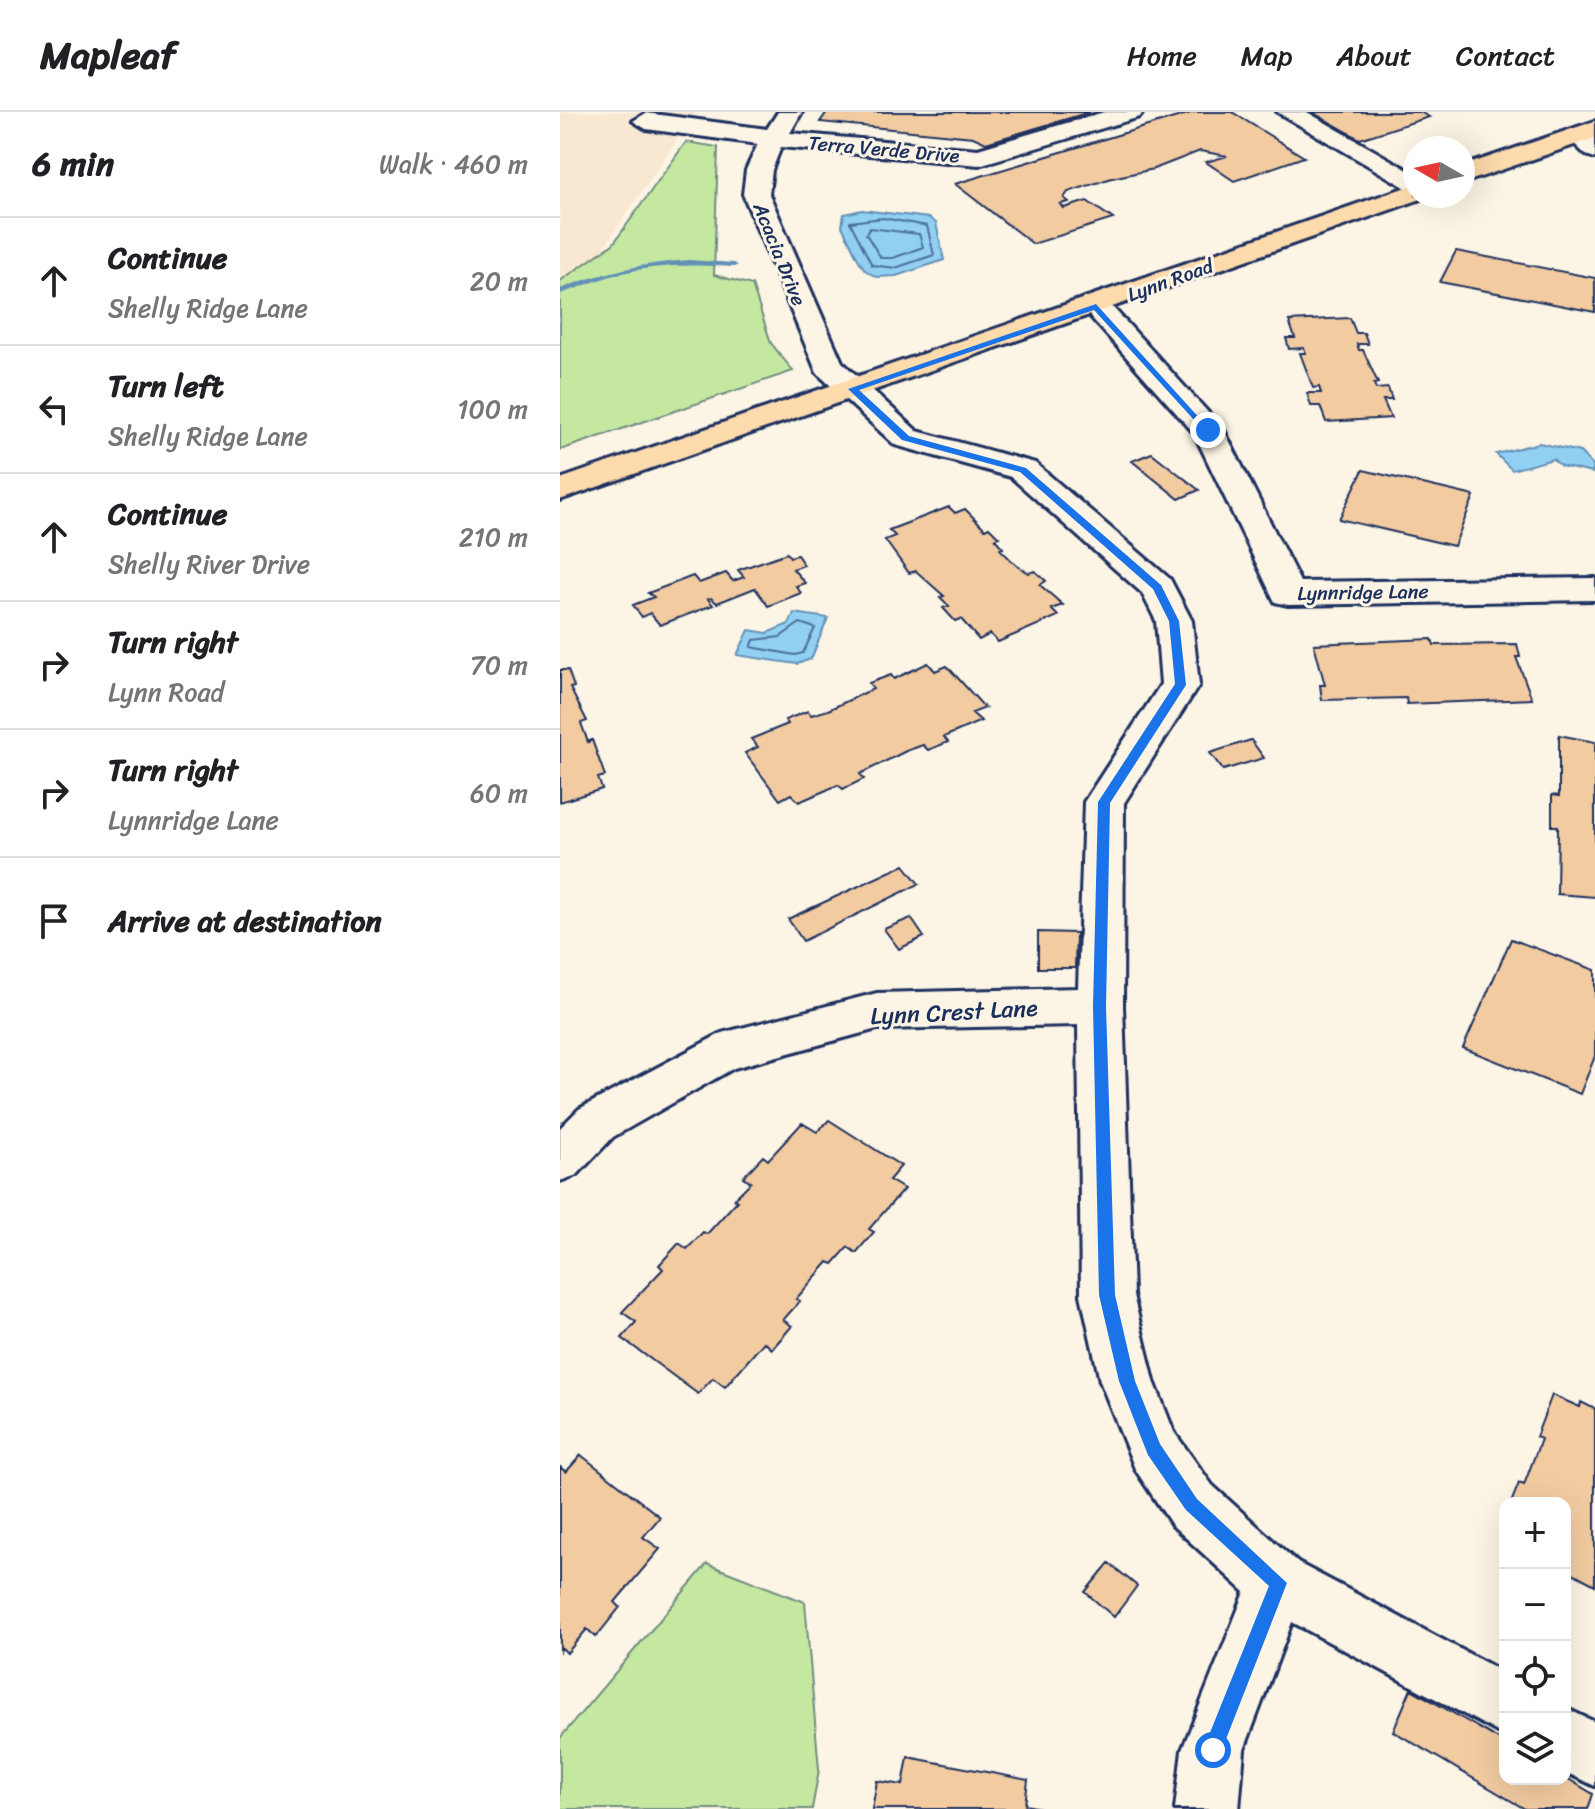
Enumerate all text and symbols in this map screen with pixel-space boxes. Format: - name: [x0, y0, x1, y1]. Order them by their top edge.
- text: Mapleaf: [40, 22, 176, 89]
- text: Home: [1127, 31, 1197, 80]
- text: Map: [1241, 31, 1292, 80]
- text: About: [1336, 31, 1412, 80]
- text: Contact: [1456, 31, 1555, 80]
- street label: Terra Verde Drive: [807, 125, 961, 174]
- text: 6 min: [32, 134, 114, 194]
- north arrow: [1403, 136, 1475, 208]
- text: Walk · 460 m: [379, 141, 528, 187]
- street label: Acacia Drive: [742, 196, 816, 311]
- text: Continue: [108, 231, 227, 285]
- street label: Lynn Road: [1122, 248, 1220, 312]
- text: 20 m: [470, 258, 528, 304]
- icon: ahead: [32, 259, 76, 303]
- text: Shelly Ridge Lane: [108, 285, 308, 331]
- text: Turn left: [108, 359, 224, 413]
- text: 100 m: [457, 386, 528, 432]
- icon: left: [32, 387, 76, 431]
- route end: [1190, 412, 1226, 448]
- text: Shelly Ridge Lane: [108, 413, 308, 459]
- text: Continue: [108, 487, 227, 541]
- text: 210 m: [459, 514, 528, 560]
- icon: ahead: [32, 515, 76, 559]
- text: Shelly River Drive: [108, 541, 310, 587]
- street label: Lynnridge Lane: [1297, 574, 1429, 611]
- text: Turn right: [108, 615, 238, 669]
- text: 70 m: [470, 642, 528, 688]
- icon: right: [32, 643, 76, 687]
- text: Lynn Road: [108, 669, 224, 715]
- text: Turn right: [108, 743, 238, 797]
- text: 60 m: [470, 770, 528, 816]
- icon: right: [32, 771, 76, 815]
- text: Lynnridge Lane: [108, 797, 279, 843]
- text: Arrive at destination: [108, 894, 382, 948]
- icon: arrive: [32, 899, 76, 943]
- street label: Lynn Crest Lane: [869, 987, 1039, 1037]
- map controls: [1499, 1497, 1571, 1785]
- button: +: [1499, 1497, 1571, 1569]
- button: −: [1499, 1569, 1571, 1641]
- button: locate: [1499, 1641, 1571, 1713]
- button: layers: [1499, 1713, 1571, 1785]
- route start: [1195, 1732, 1231, 1768]

